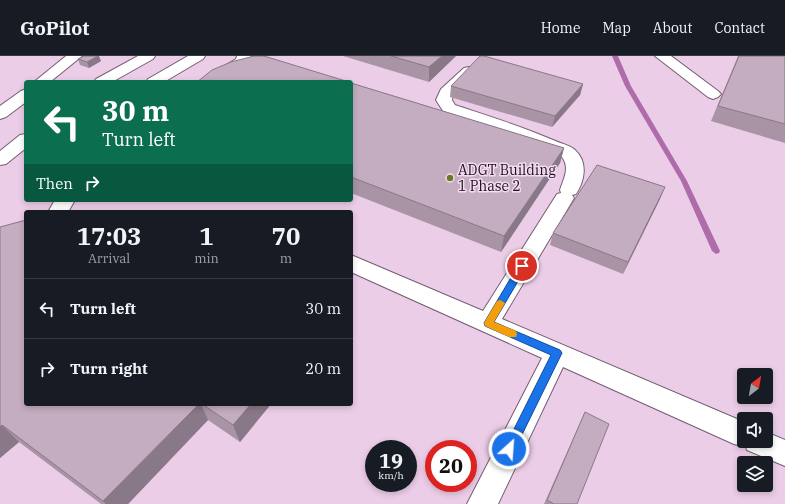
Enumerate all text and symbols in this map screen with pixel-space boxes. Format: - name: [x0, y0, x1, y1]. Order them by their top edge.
- text: GoPilot: [20, 16, 89, 40]
- text: Home: [541, 19, 580, 37]
- text: Map: [602, 19, 631, 37]
- text: About: [653, 19, 692, 37]
- text: Contact: [714, 19, 765, 37]
- text: 30 m: [102, 92, 169, 129]
- icon: left: [36, 96, 88, 148]
- text: Turn left: [102, 128, 176, 151]
- place label: ADGT Building 1 Phase 2: [458, 161, 556, 195]
- icon: right: [81, 172, 103, 194]
- marker: ADGT Building 1 Phase 2: [445, 173, 455, 183]
- text: Then: [36, 174, 73, 193]
- text: 17:03: [77, 220, 142, 252]
- text: 1: [199, 220, 214, 252]
- text: 70: [272, 220, 300, 252]
- pin: [505, 249, 539, 283]
- text: Arrival: [88, 250, 130, 267]
- text: min: [194, 250, 219, 267]
- text: m: [280, 250, 292, 267]
- icon: arrive: [511, 255, 533, 277]
- icon: left: [36, 298, 58, 320]
- text: Turn left: [70, 299, 136, 318]
- text: 30 m: [305, 299, 341, 318]
- icon: right: [36, 358, 58, 380]
- text: Turn right: [70, 359, 148, 378]
- text: 20 m: [305, 359, 341, 378]
- north arrow: [737, 368, 773, 404]
- map controls: [737, 368, 773, 492]
- button: sound: [737, 412, 773, 448]
- position arrow: [488, 428, 530, 470]
- speed limit sign: 20: [425, 440, 477, 492]
- text: 19: [379, 447, 403, 474]
- button: layers: [737, 456, 773, 492]
- text: km/h: [378, 469, 404, 482]

